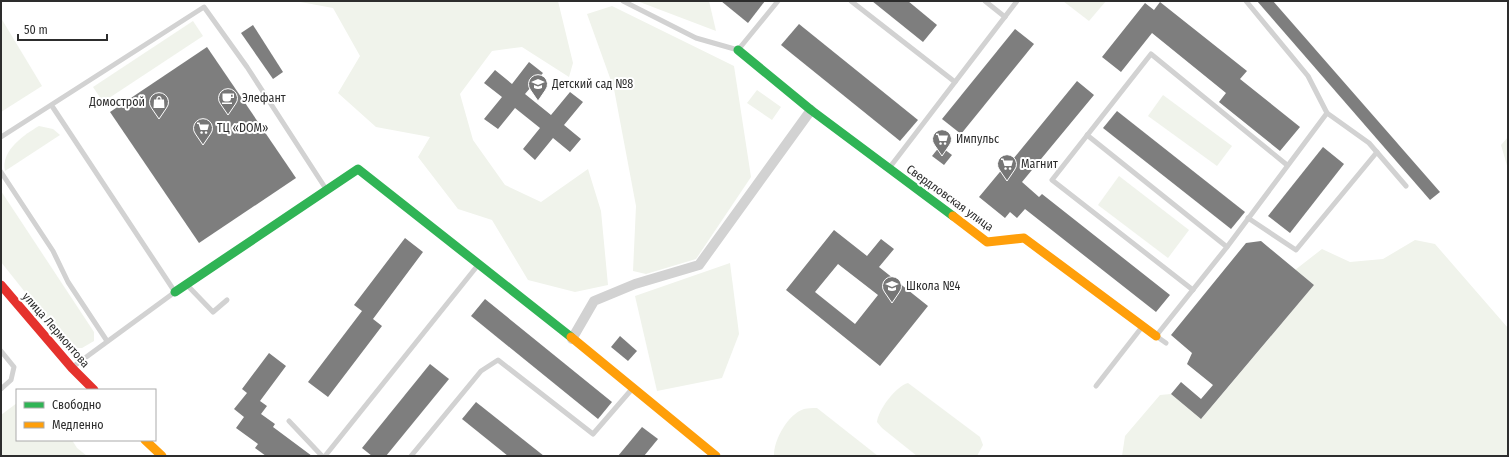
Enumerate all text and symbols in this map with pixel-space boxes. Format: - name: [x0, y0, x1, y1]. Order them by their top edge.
- scale bar: [18, 16, 107, 42]
- text: 50 m: [24, 23, 48, 37]
- school or university icon: Детский сад №8: [527, 73, 549, 101]
- place label: Детский сад №8: [551, 77, 633, 91]
- cafe icon: Элефант: [217, 87, 239, 115]
- shop icon: Домострой: [148, 91, 170, 119]
- place label: Элефант: [242, 91, 286, 105]
- place label: Домострой: [88, 95, 145, 109]
- supermarket icon: ТЦ «DOM»: [192, 117, 214, 145]
- place label: ТЦ «DOM»: [217, 121, 268, 135]
- supermarket icon: Импульс: [931, 128, 953, 156]
- place label: Импульс: [956, 132, 999, 146]
- supermarket icon: Магнит: [996, 153, 1018, 181]
- place label: Магнит: [1021, 157, 1058, 171]
- street label: Свердловская улица: [904, 162, 996, 234]
- school or university icon: Школа №4: [881, 275, 903, 303]
- place label: Школа №4: [906, 279, 961, 293]
- street label: улица Лермонтова: [20, 290, 93, 371]
- legend: [16, 389, 156, 441]
- text: Свободно: [52, 398, 101, 412]
- text: Медленно: [52, 418, 104, 432]

